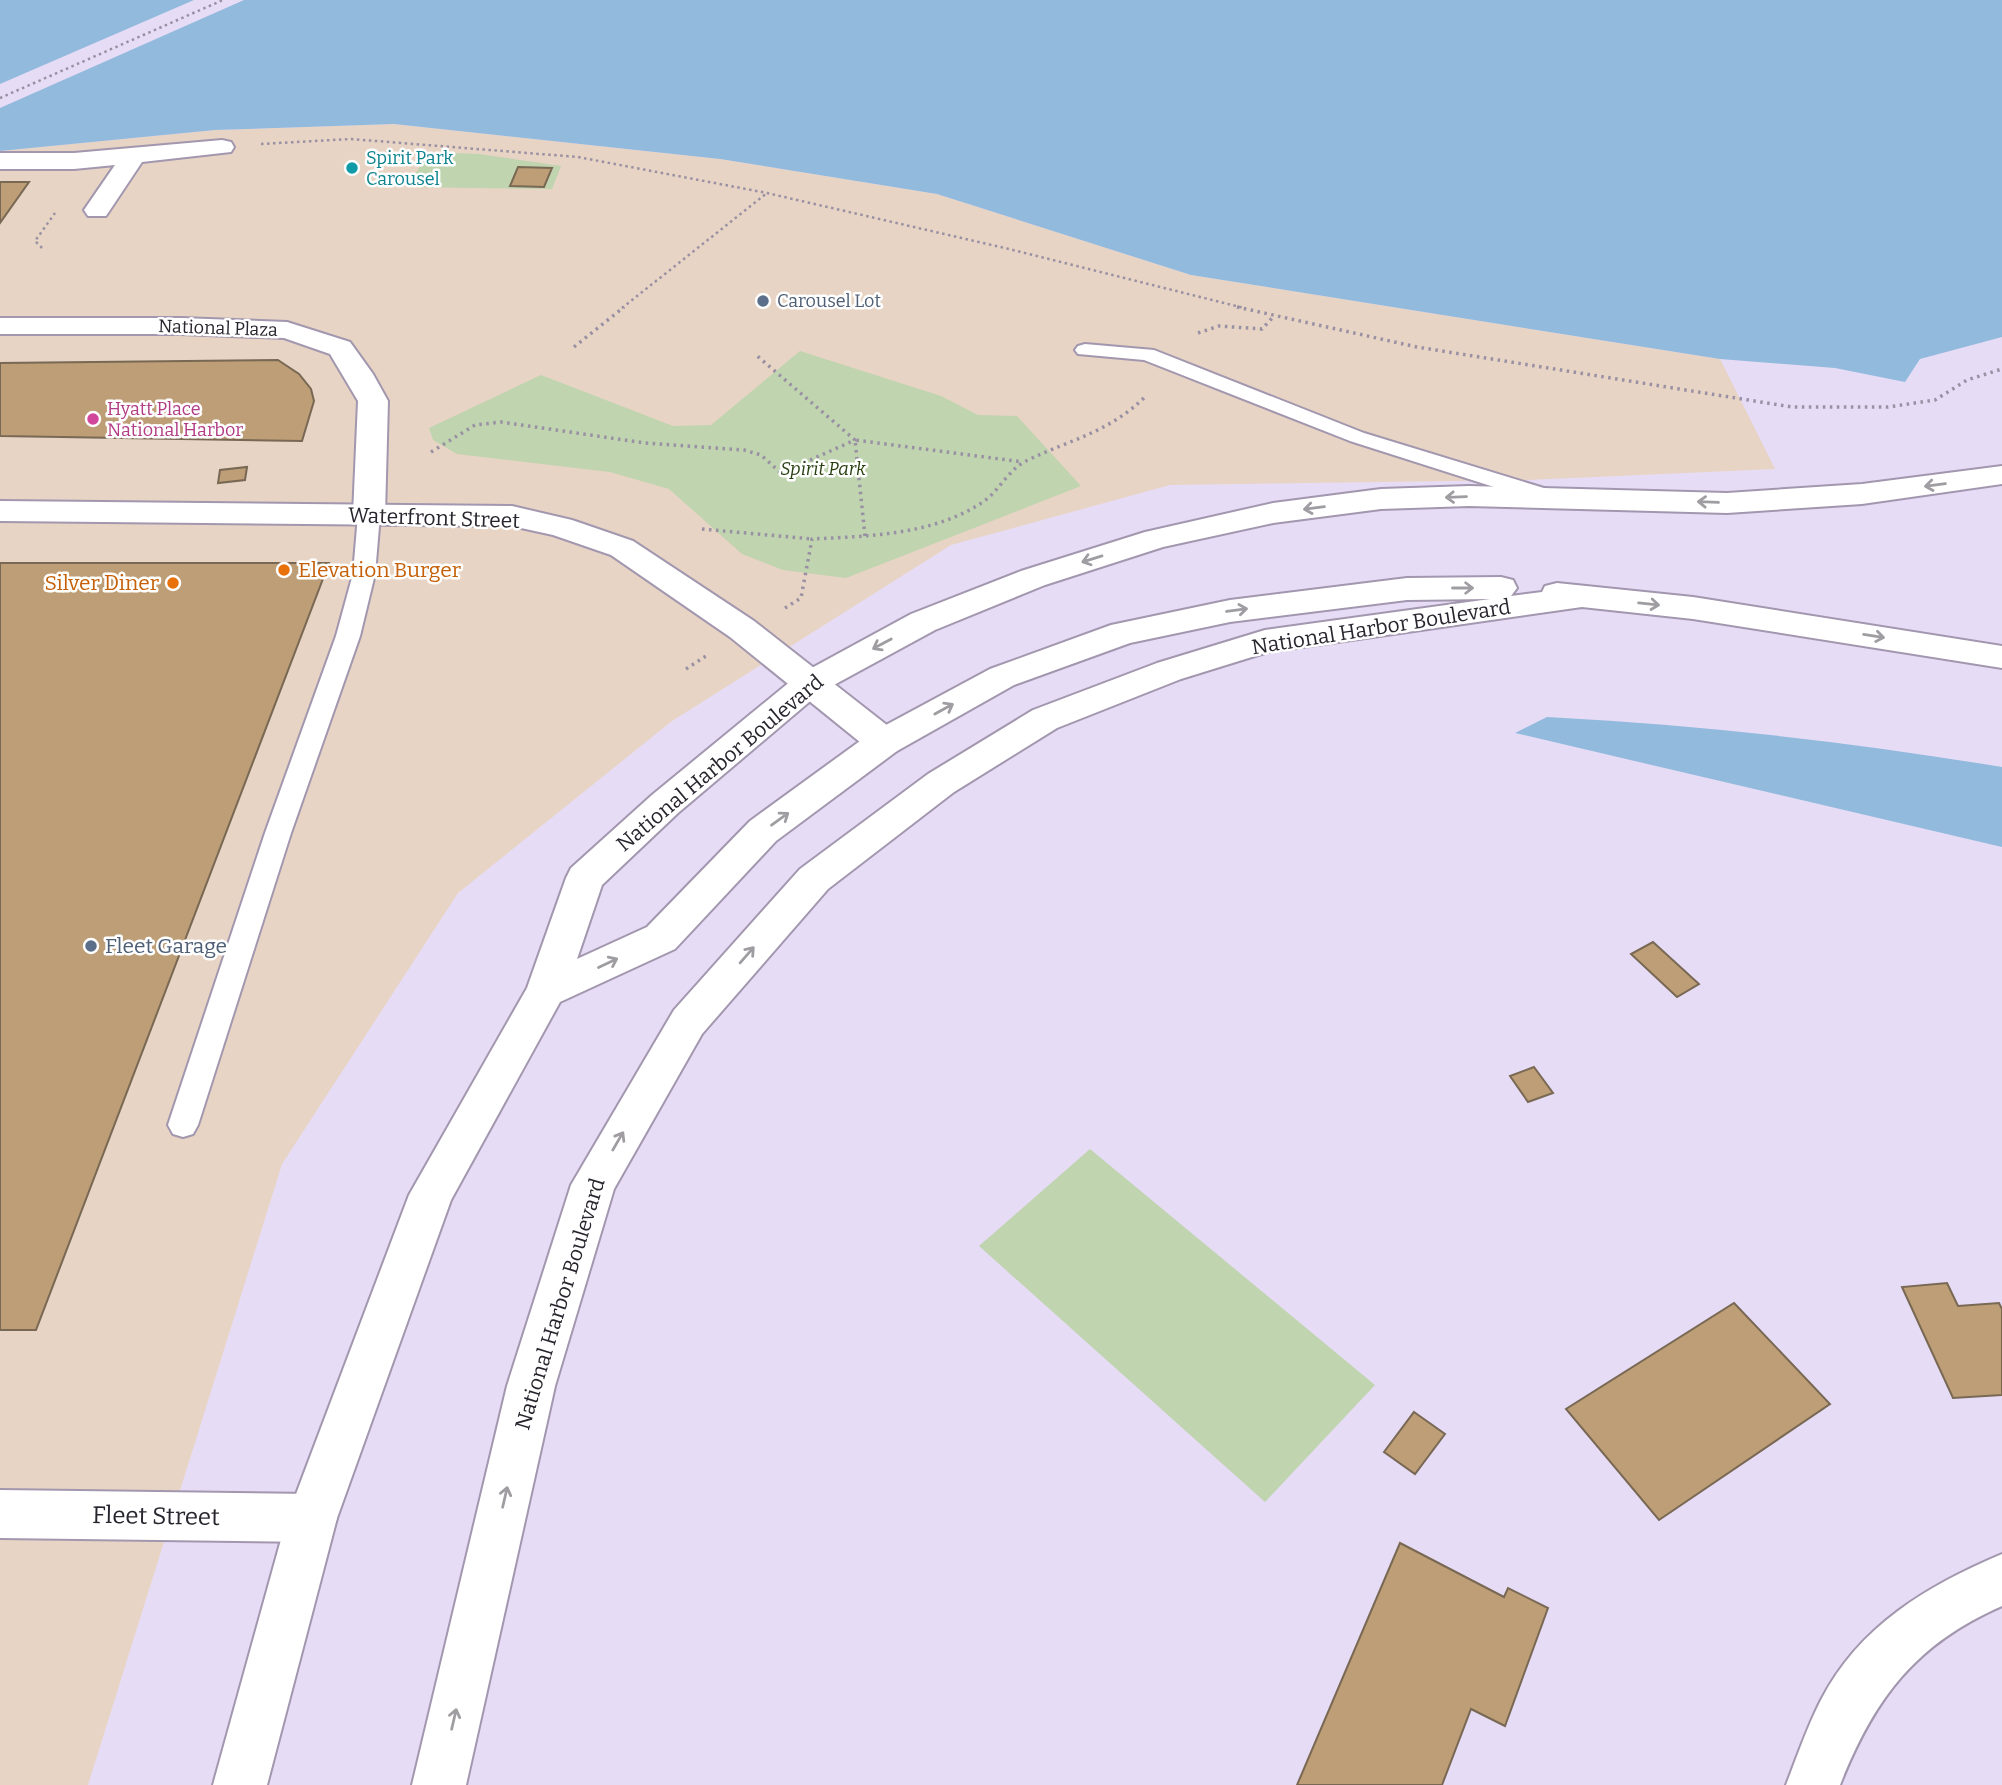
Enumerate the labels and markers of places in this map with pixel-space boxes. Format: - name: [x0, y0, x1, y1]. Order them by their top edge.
- place label: Spirit Park Carousel: [366, 147, 454, 190]
- marker: Spirit Park Carousel: [344, 160, 360, 176]
- place label: Carousel Lot: [777, 290, 881, 312]
- marker: Carousel Lot: [755, 293, 771, 309]
- place label: Hyatt Place National Harbor: [107, 398, 243, 441]
- marker: Hyatt Place National Harbor: [85, 411, 101, 427]
- place label: Elevation Burger: [298, 557, 461, 583]
- marker: Elevation Burger: [276, 562, 292, 578]
- place label: Silver Diner: [44, 570, 159, 596]
- marker: Silver Diner: [165, 575, 181, 591]
- place label: Fleet Garage: [105, 933, 227, 959]
- marker: Fleet Garage: [83, 938, 99, 954]

